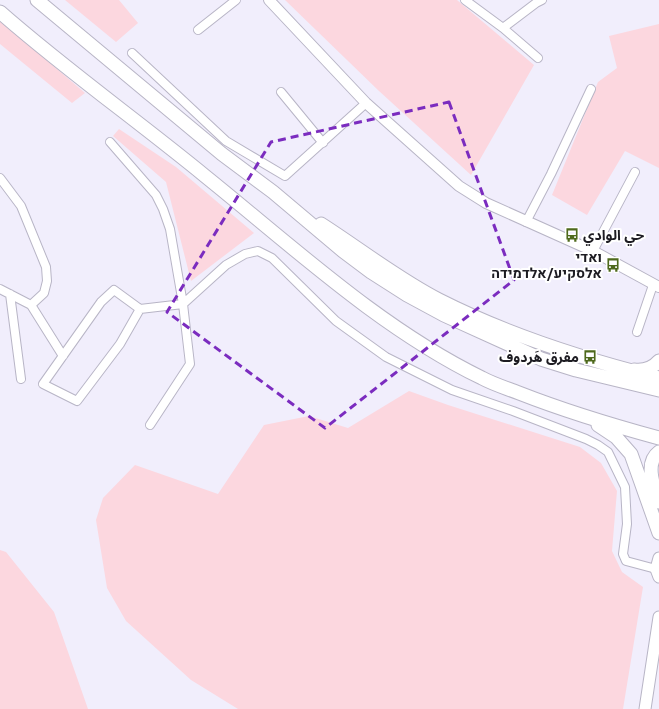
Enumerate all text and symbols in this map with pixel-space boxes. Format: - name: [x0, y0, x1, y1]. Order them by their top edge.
- place label: حي الوادي: [583, 226, 645, 246]
- bus stop icon: حي الوادي: [564, 227, 580, 243]
- place label: ואדי אלסקיע/אלדמידה: [491, 248, 602, 281]
- bus stop icon: ואדי אלסקיע/אלדמידה: [605, 257, 621, 273]
- place label: مفرق هَردوف: [499, 348, 579, 366]
- bus stop icon: مفرق هَردوف: [582, 349, 598, 365]

